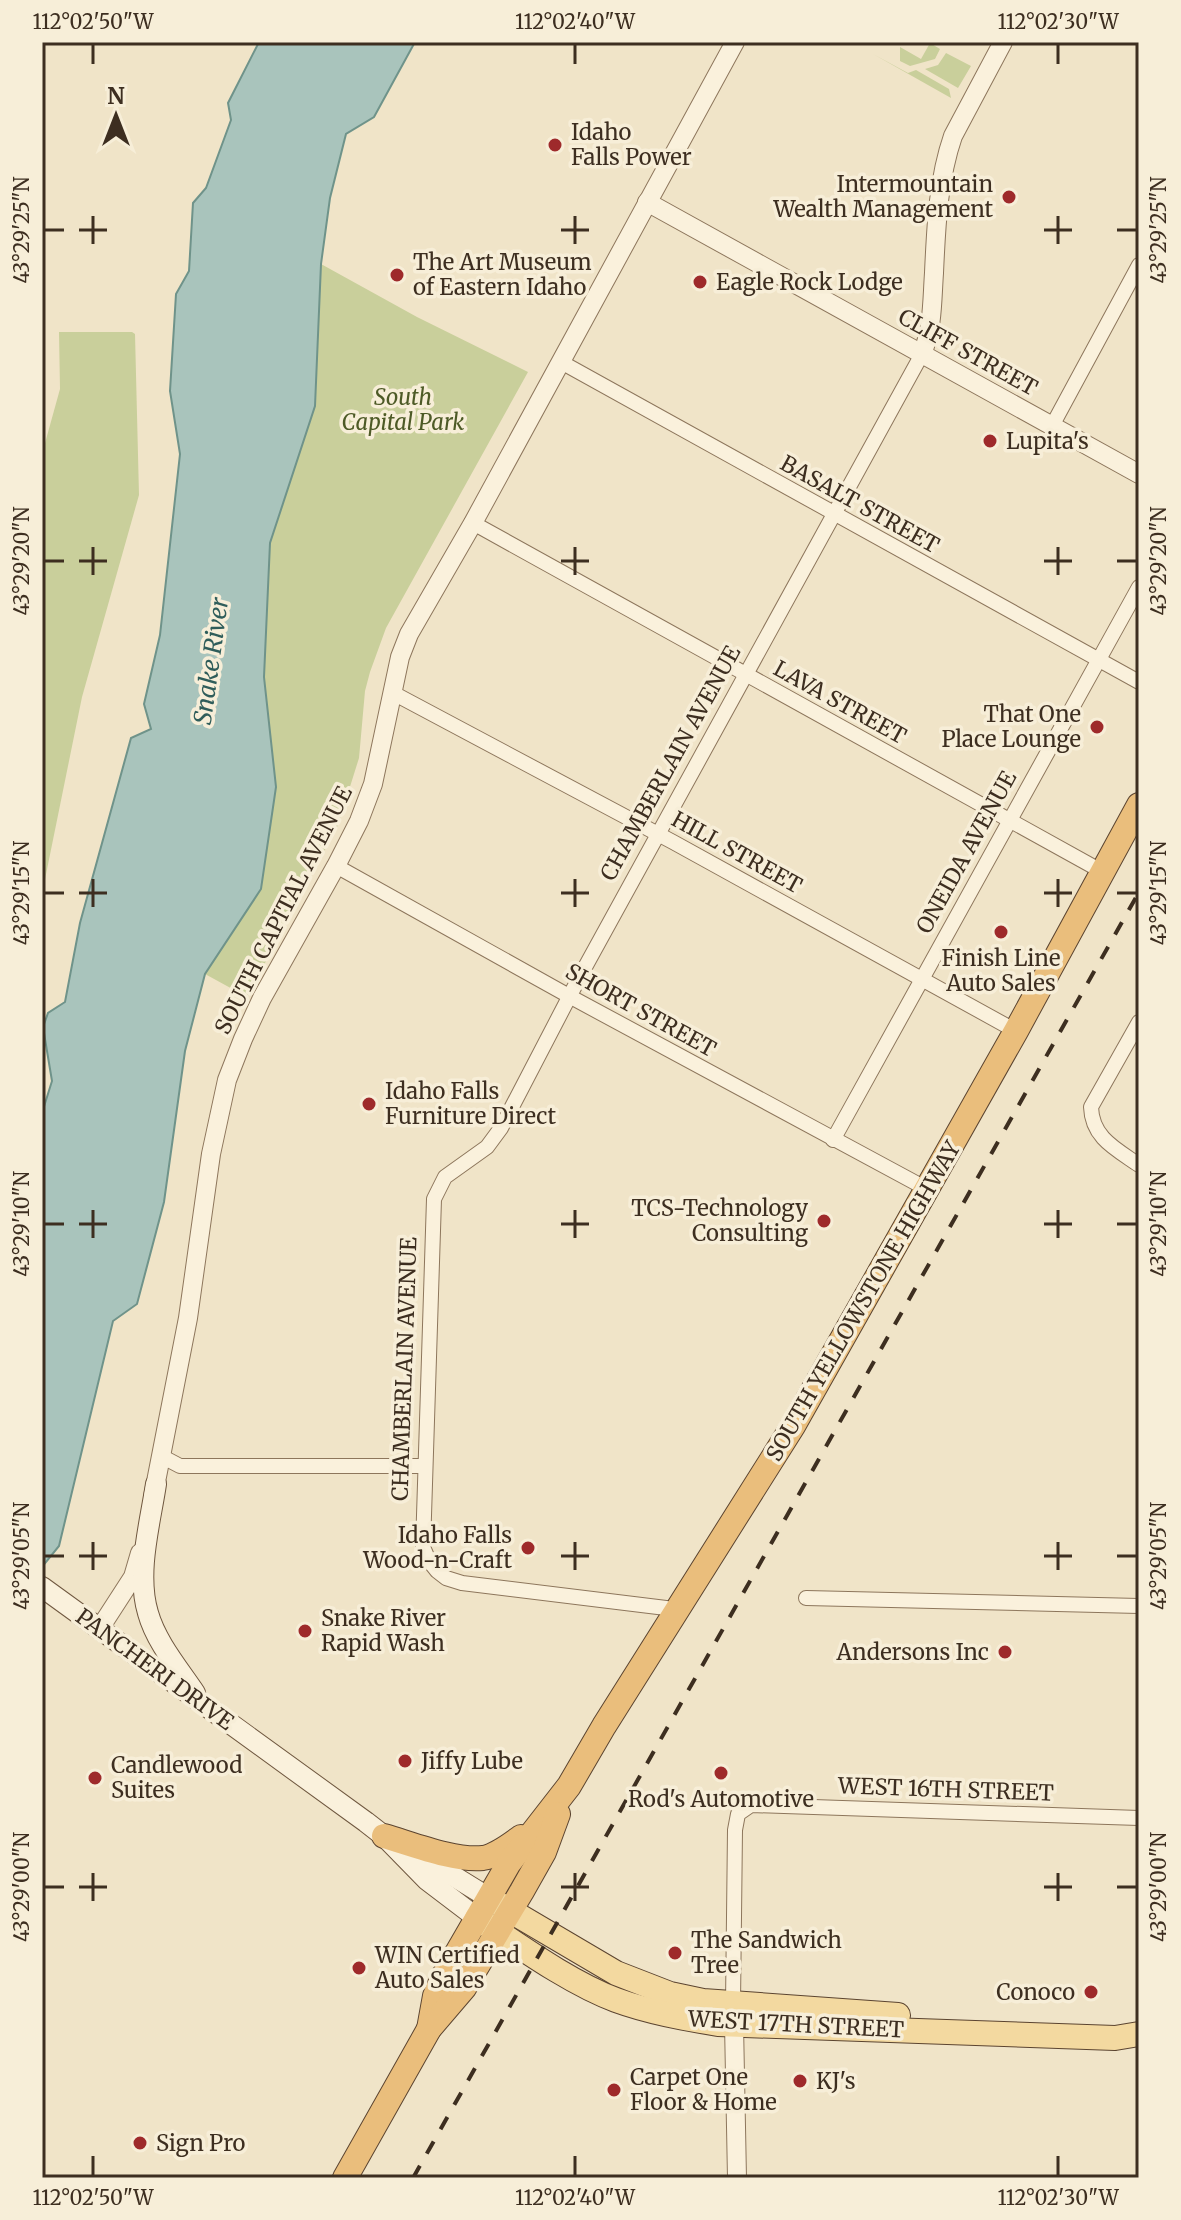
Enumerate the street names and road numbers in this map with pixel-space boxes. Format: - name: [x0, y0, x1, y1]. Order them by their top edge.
- street label: CLIFF STREET: [894, 302, 1042, 402]
- street label: BASALT STREET: [776, 449, 944, 559]
- street label: CHAMBERLAIN AVENUE: [594, 641, 746, 885]
- street label: LAVA STREET: [769, 654, 911, 750]
- street label: ONEIDA AVENUE: [910, 766, 1022, 938]
- street label: SOUTH CAPITAL AVENUE: [208, 781, 358, 1039]
- street label: HILL STREET: [667, 805, 807, 899]
- street label: SHORT STREET: [561, 957, 721, 1063]
- street label: SOUTH YELLOWSTONE HIGHWAY: [760, 1135, 967, 1466]
- street label: CHAMBERLAIN AVENUE: [385, 1236, 423, 1501]
- street label: PANCHERI DRIVE: [70, 1602, 240, 1736]
- street label: WEST 16TH STREET: [837, 1771, 1054, 1807]
- street label: WEST 17TH STREET: [686, 2004, 905, 2044]

